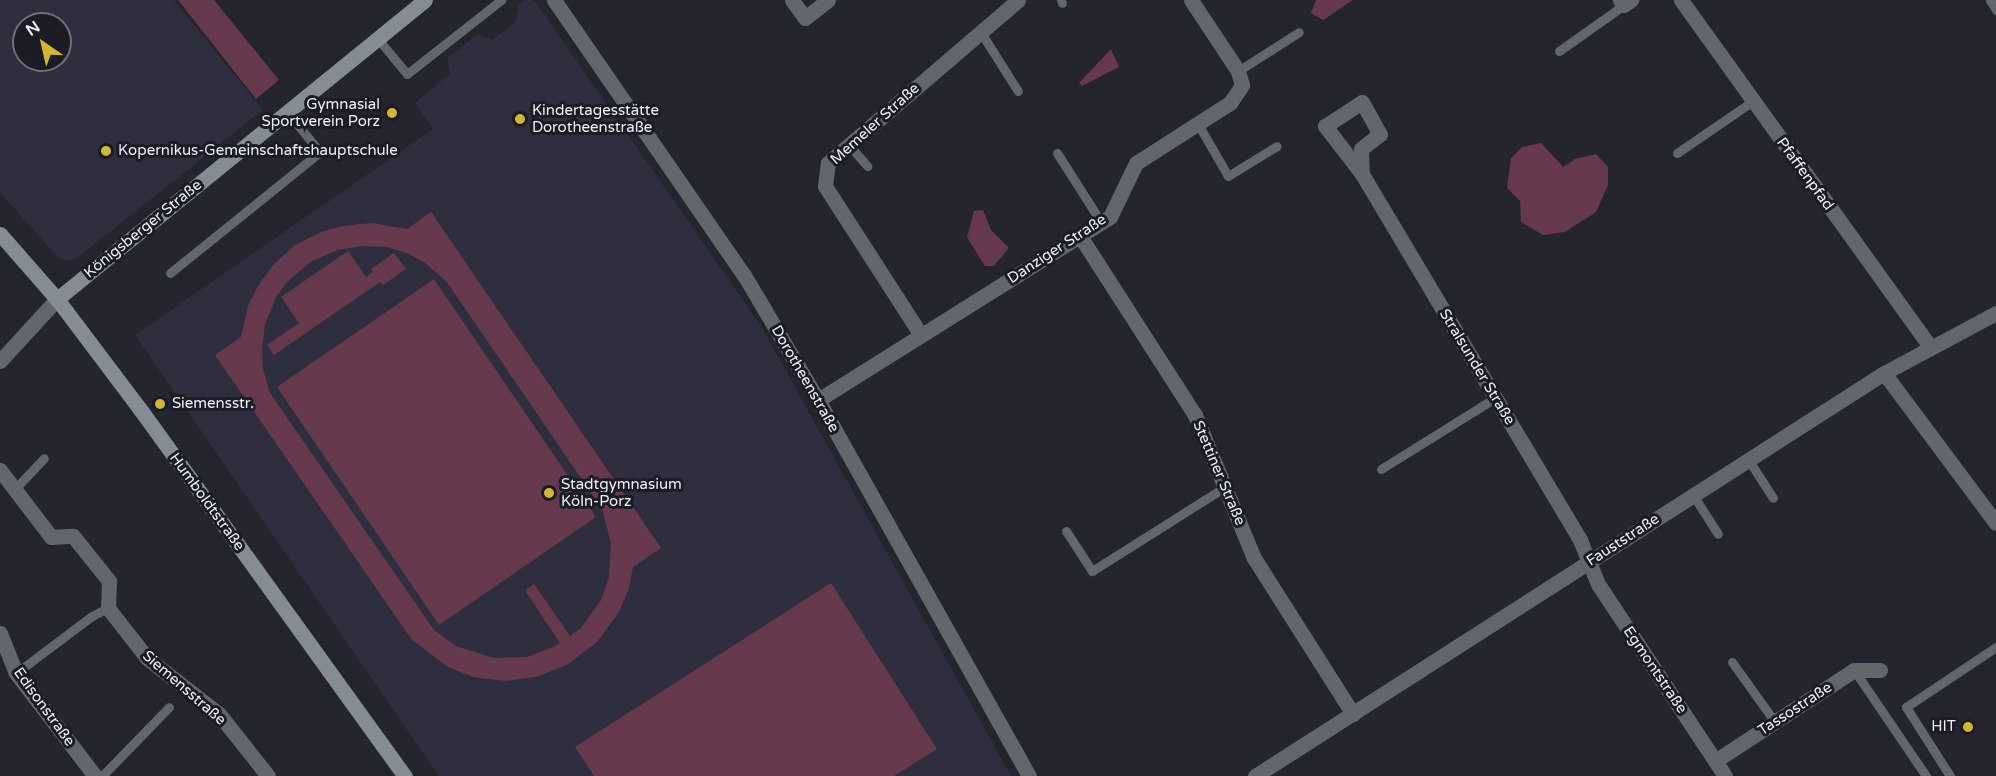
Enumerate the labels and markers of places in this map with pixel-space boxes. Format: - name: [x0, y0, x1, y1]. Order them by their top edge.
- place label: Gymnasial Sportverein Porz: [262, 95, 380, 130]
- place label: Kindertagesstätte Dorotheenstraße: [532, 101, 659, 136]
- marker: Gymnasial Sportverein Porz: [385, 106, 399, 120]
- marker: Kindertagesstätte Dorotheenstraße: [513, 112, 527, 126]
- place label: Kopernikus-Gemeinschaftshauptschule: [118, 142, 398, 160]
- marker: Kopernikus-Gemeinschaftshauptschule: [99, 144, 113, 158]
- place label: Siemensstr.: [172, 395, 254, 413]
- marker: Siemensstr.: [153, 397, 167, 411]
- place label: Stadtgymnasium Köln-Porz: [561, 475, 682, 510]
- marker: Stadtgymnasium Köln-Porz: [542, 486, 556, 500]
- place label: HIT: [1931, 718, 1956, 736]
- marker: HIT: [1961, 720, 1975, 734]

